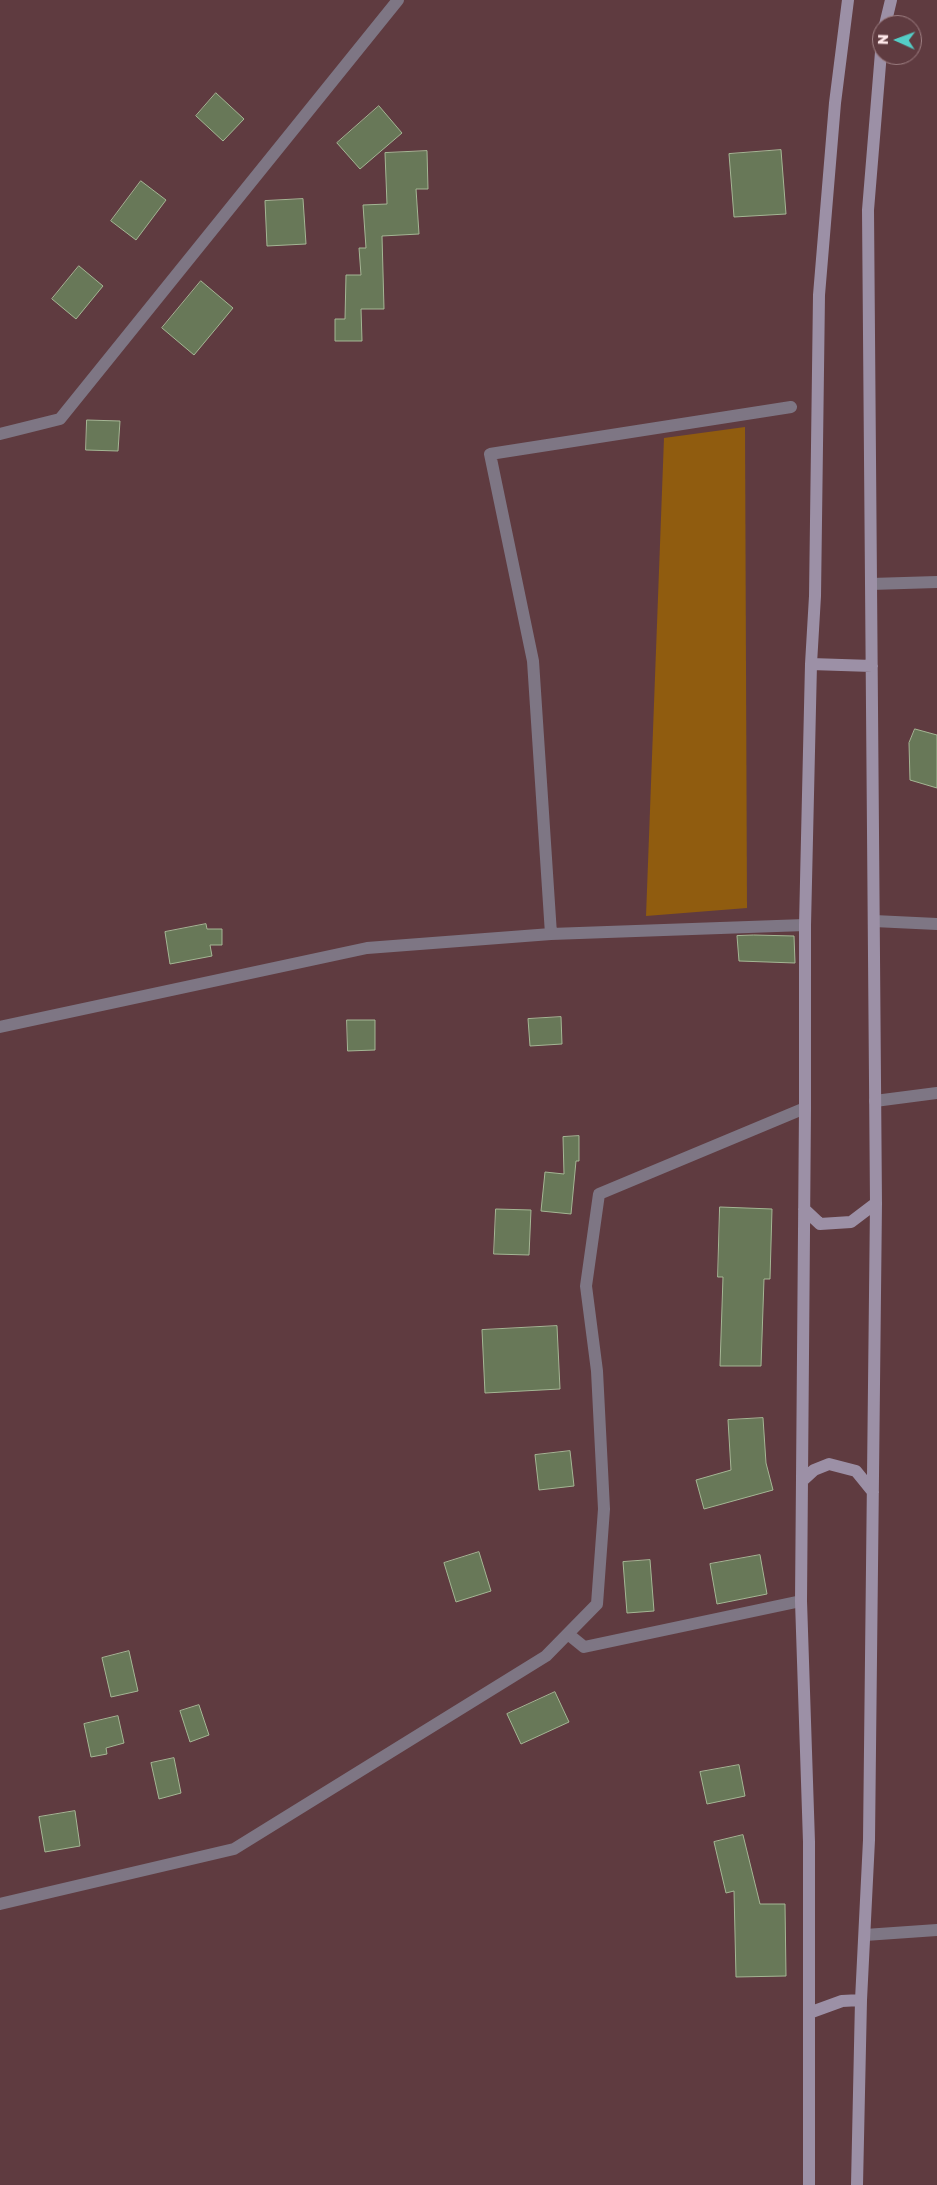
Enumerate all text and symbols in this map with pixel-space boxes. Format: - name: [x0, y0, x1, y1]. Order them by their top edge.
- north arrow: [872, 15, 922, 65]
- text: N: [874, 34, 891, 45]

